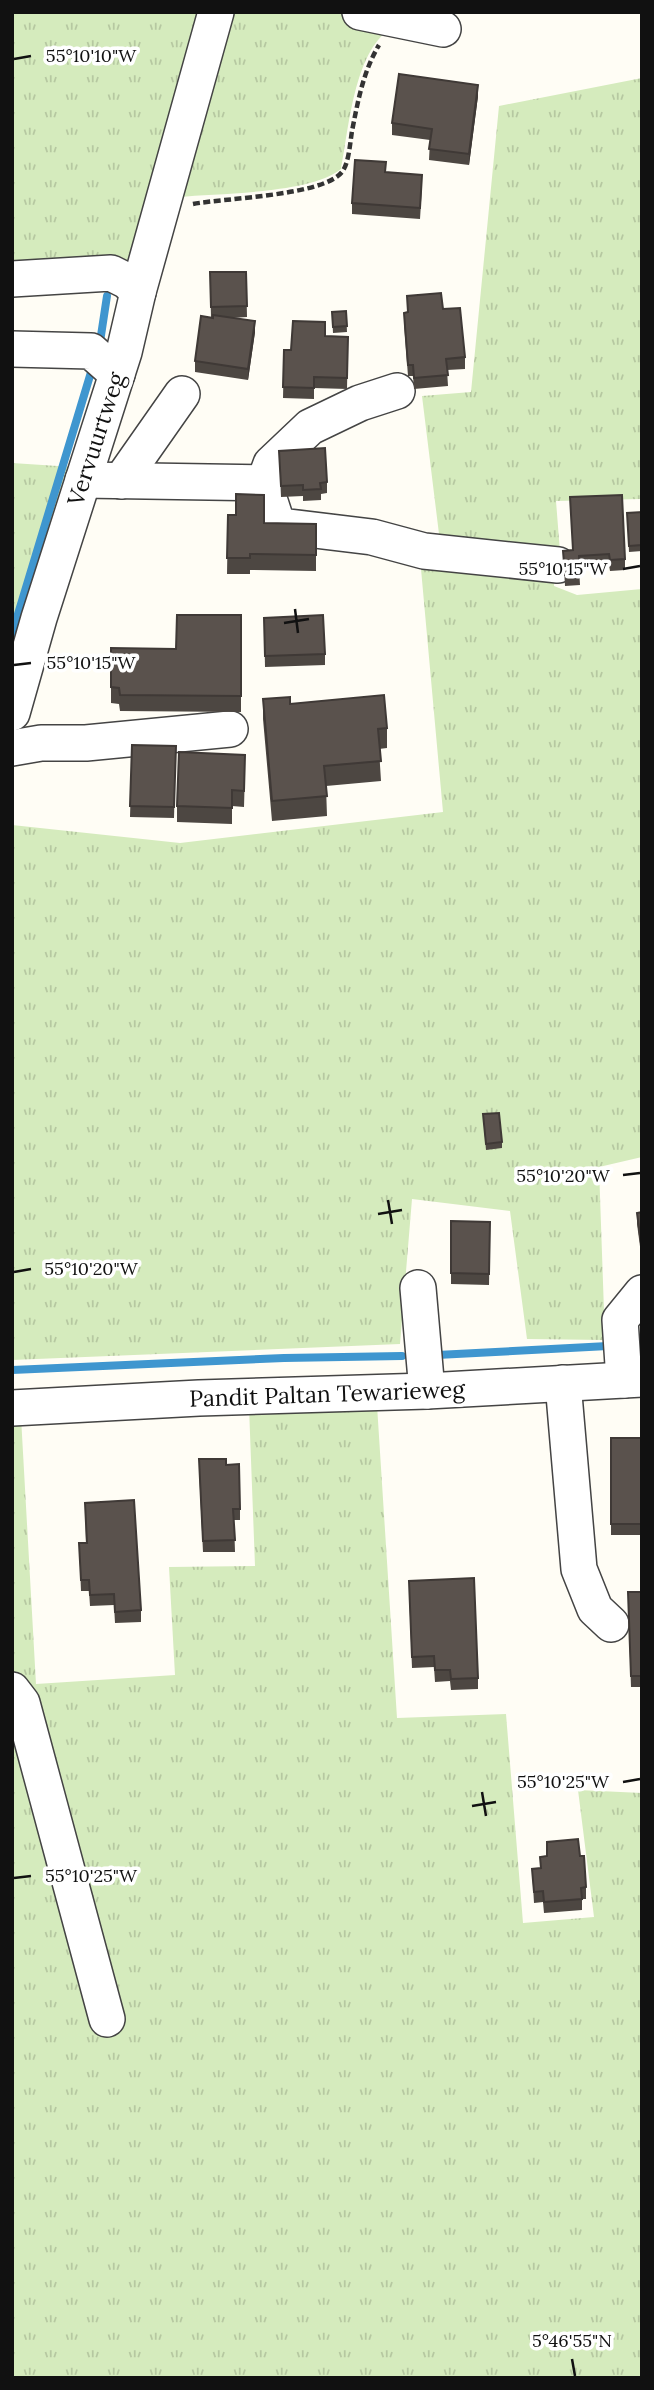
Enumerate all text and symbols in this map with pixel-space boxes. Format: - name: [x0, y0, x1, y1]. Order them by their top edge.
- text: 55°10'10"W: [46, 44, 137, 67]
- street label: Vervuurtweg: [60, 367, 131, 510]
- text: 55°10'15"W: [519, 557, 609, 580]
- text: 55°10'15"W: [47, 651, 137, 674]
- text: 55°10'20"W: [516, 1164, 611, 1187]
- text: 55°10'20"W: [44, 1257, 139, 1280]
- street label: Pandit Paltan Tewarieweg: [189, 1374, 467, 1413]
- text: 55°10'25"W: [517, 1770, 610, 1793]
- text: 55°10'25"W: [45, 1864, 138, 1887]
- text: 5°46'55"N: [532, 2329, 612, 2352]

